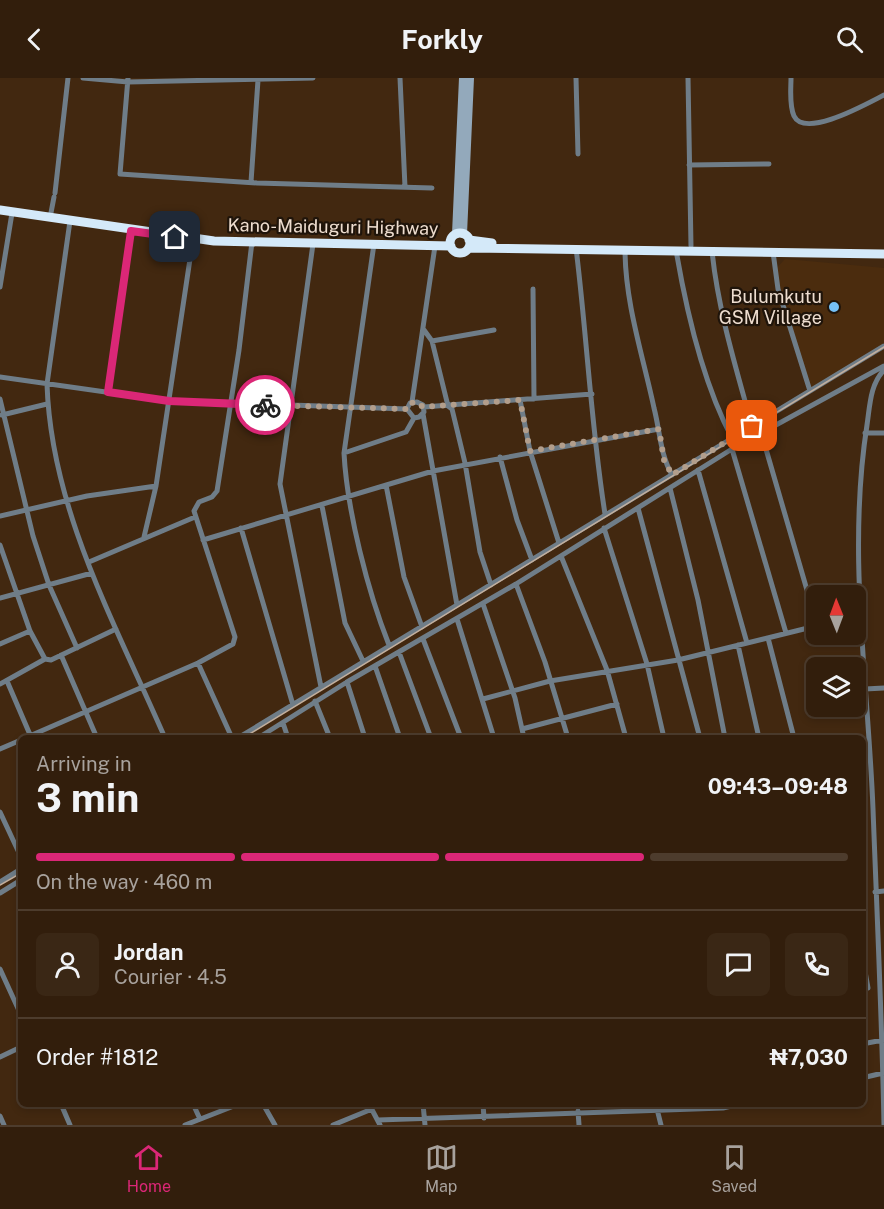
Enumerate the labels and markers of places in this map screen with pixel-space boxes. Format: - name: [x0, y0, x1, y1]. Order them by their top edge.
- pin: [149, 211, 200, 262]
- place label: Bulumkutu GSM Village: [719, 286, 822, 328]
- marker: Bulumkutu GSM Village: [827, 300, 841, 314]
- pin: [726, 400, 777, 451]

